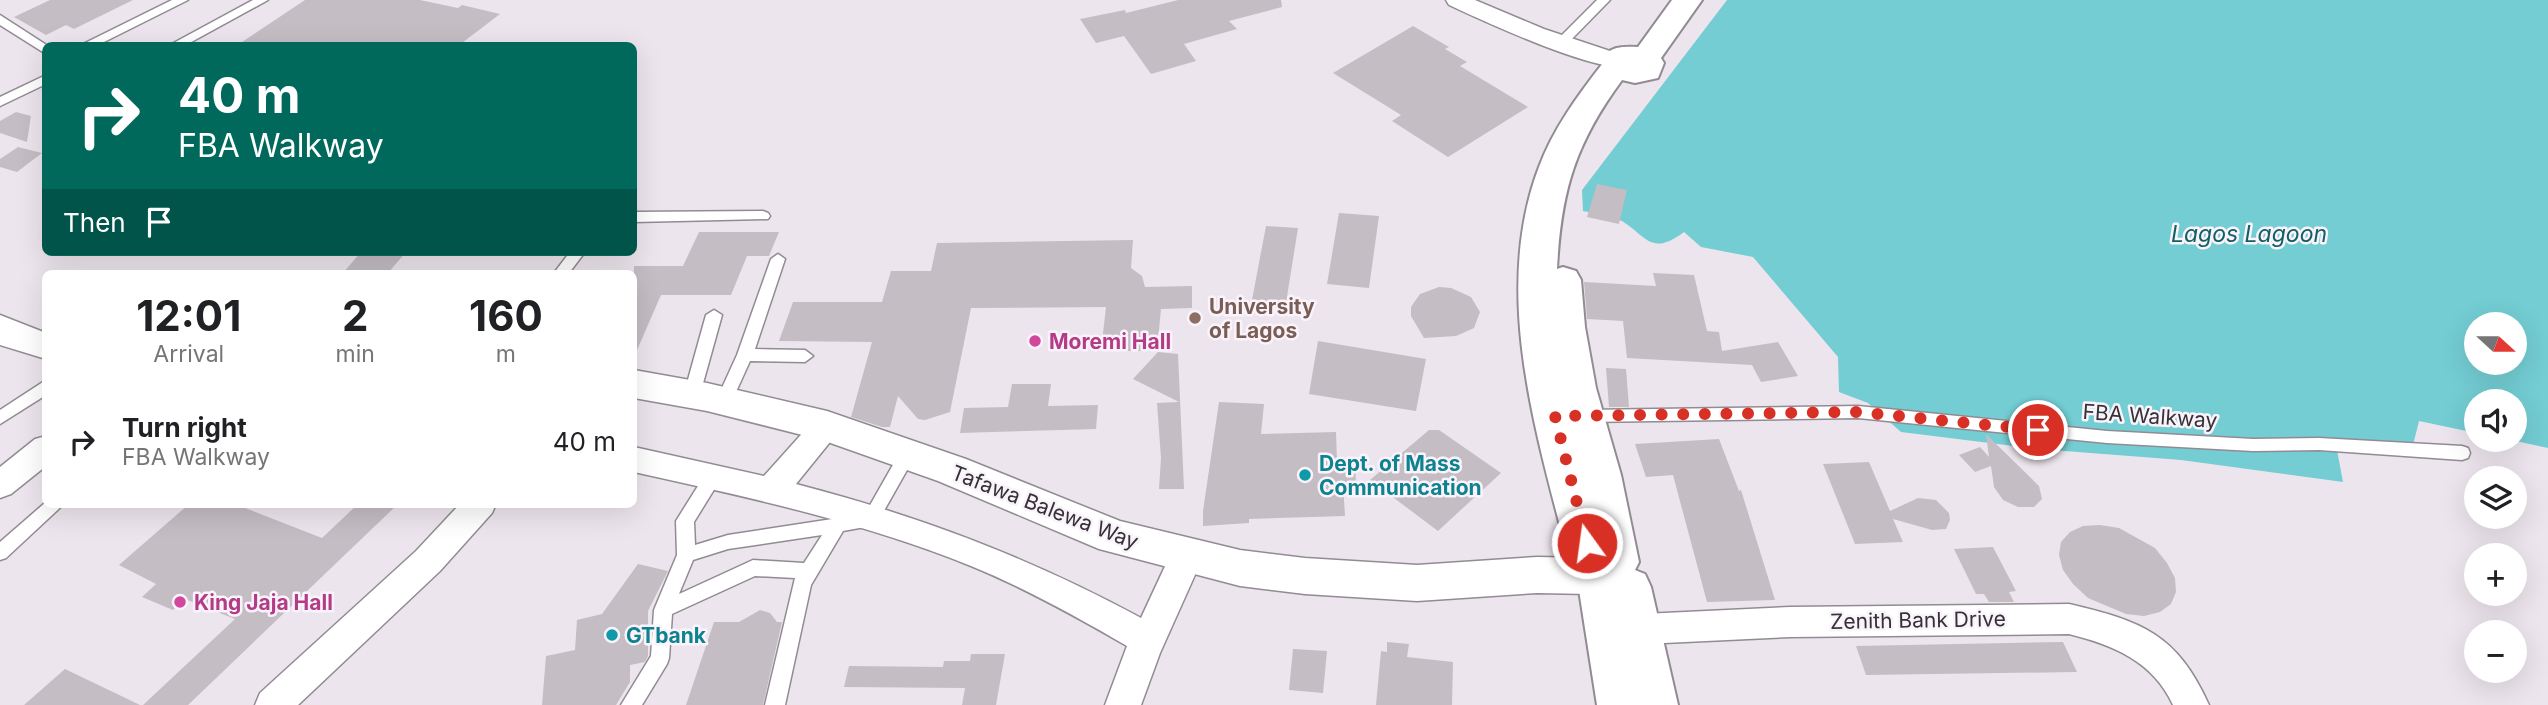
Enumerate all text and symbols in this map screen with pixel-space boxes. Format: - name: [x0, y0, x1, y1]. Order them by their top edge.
- text: 40 m: [178, 66, 301, 125]
- icon: right: [63, 70, 154, 161]
- text: FBA Walkway: [178, 126, 384, 165]
- icon: arrive: [140, 203, 178, 241]
- text: Then: [63, 207, 126, 238]
- water label: Lagos Lagoon: [2171, 220, 2327, 248]
- text: 12:01: [136, 290, 241, 341]
- text: 2: [342, 290, 368, 341]
- text: 160: [469, 290, 543, 341]
- place label: University of Lagos: [1209, 294, 1315, 343]
- marker: University of Lagos: [1187, 310, 1203, 326]
- north arrow: [2464, 312, 2527, 374]
- map controls: [2464, 312, 2527, 683]
- place label: Moremi Hall: [1049, 329, 1171, 354]
- marker: Moremi Hall: [1027, 333, 1043, 349]
- text: Arrival: [153, 340, 224, 368]
- text: min: [336, 340, 375, 368]
- text: m: [496, 340, 516, 368]
- button: sound: [2464, 389, 2527, 452]
- street label: FBA Walkway: [2082, 399, 2218, 433]
- pin: [2008, 400, 2068, 460]
- icon: arrive: [2019, 411, 2057, 449]
- text: Turn right: [122, 412, 247, 443]
- icon: right: [63, 423, 101, 461]
- text: 40 m: [553, 426, 616, 457]
- text: FBA Walkway: [122, 443, 270, 471]
- place label: Dept. of Mass Communication: [1319, 451, 1482, 500]
- street label: Tafawa Balewa Way: [948, 460, 1142, 554]
- button: layers: [2464, 466, 2527, 529]
- marker: Dept. of Mass Communication: [1297, 467, 1313, 483]
- position arrow: [1550, 506, 1624, 580]
- button: +: [2464, 543, 2527, 606]
- place label: King Jaja Hall: [194, 590, 333, 615]
- marker: King Jaja Hall: [172, 594, 188, 610]
- street label: Zenith Bank Drive: [1830, 606, 2006, 634]
- button: −: [2464, 620, 2527, 683]
- place label: GTbank: [626, 623, 707, 648]
- marker: GTbank: [604, 627, 620, 643]

